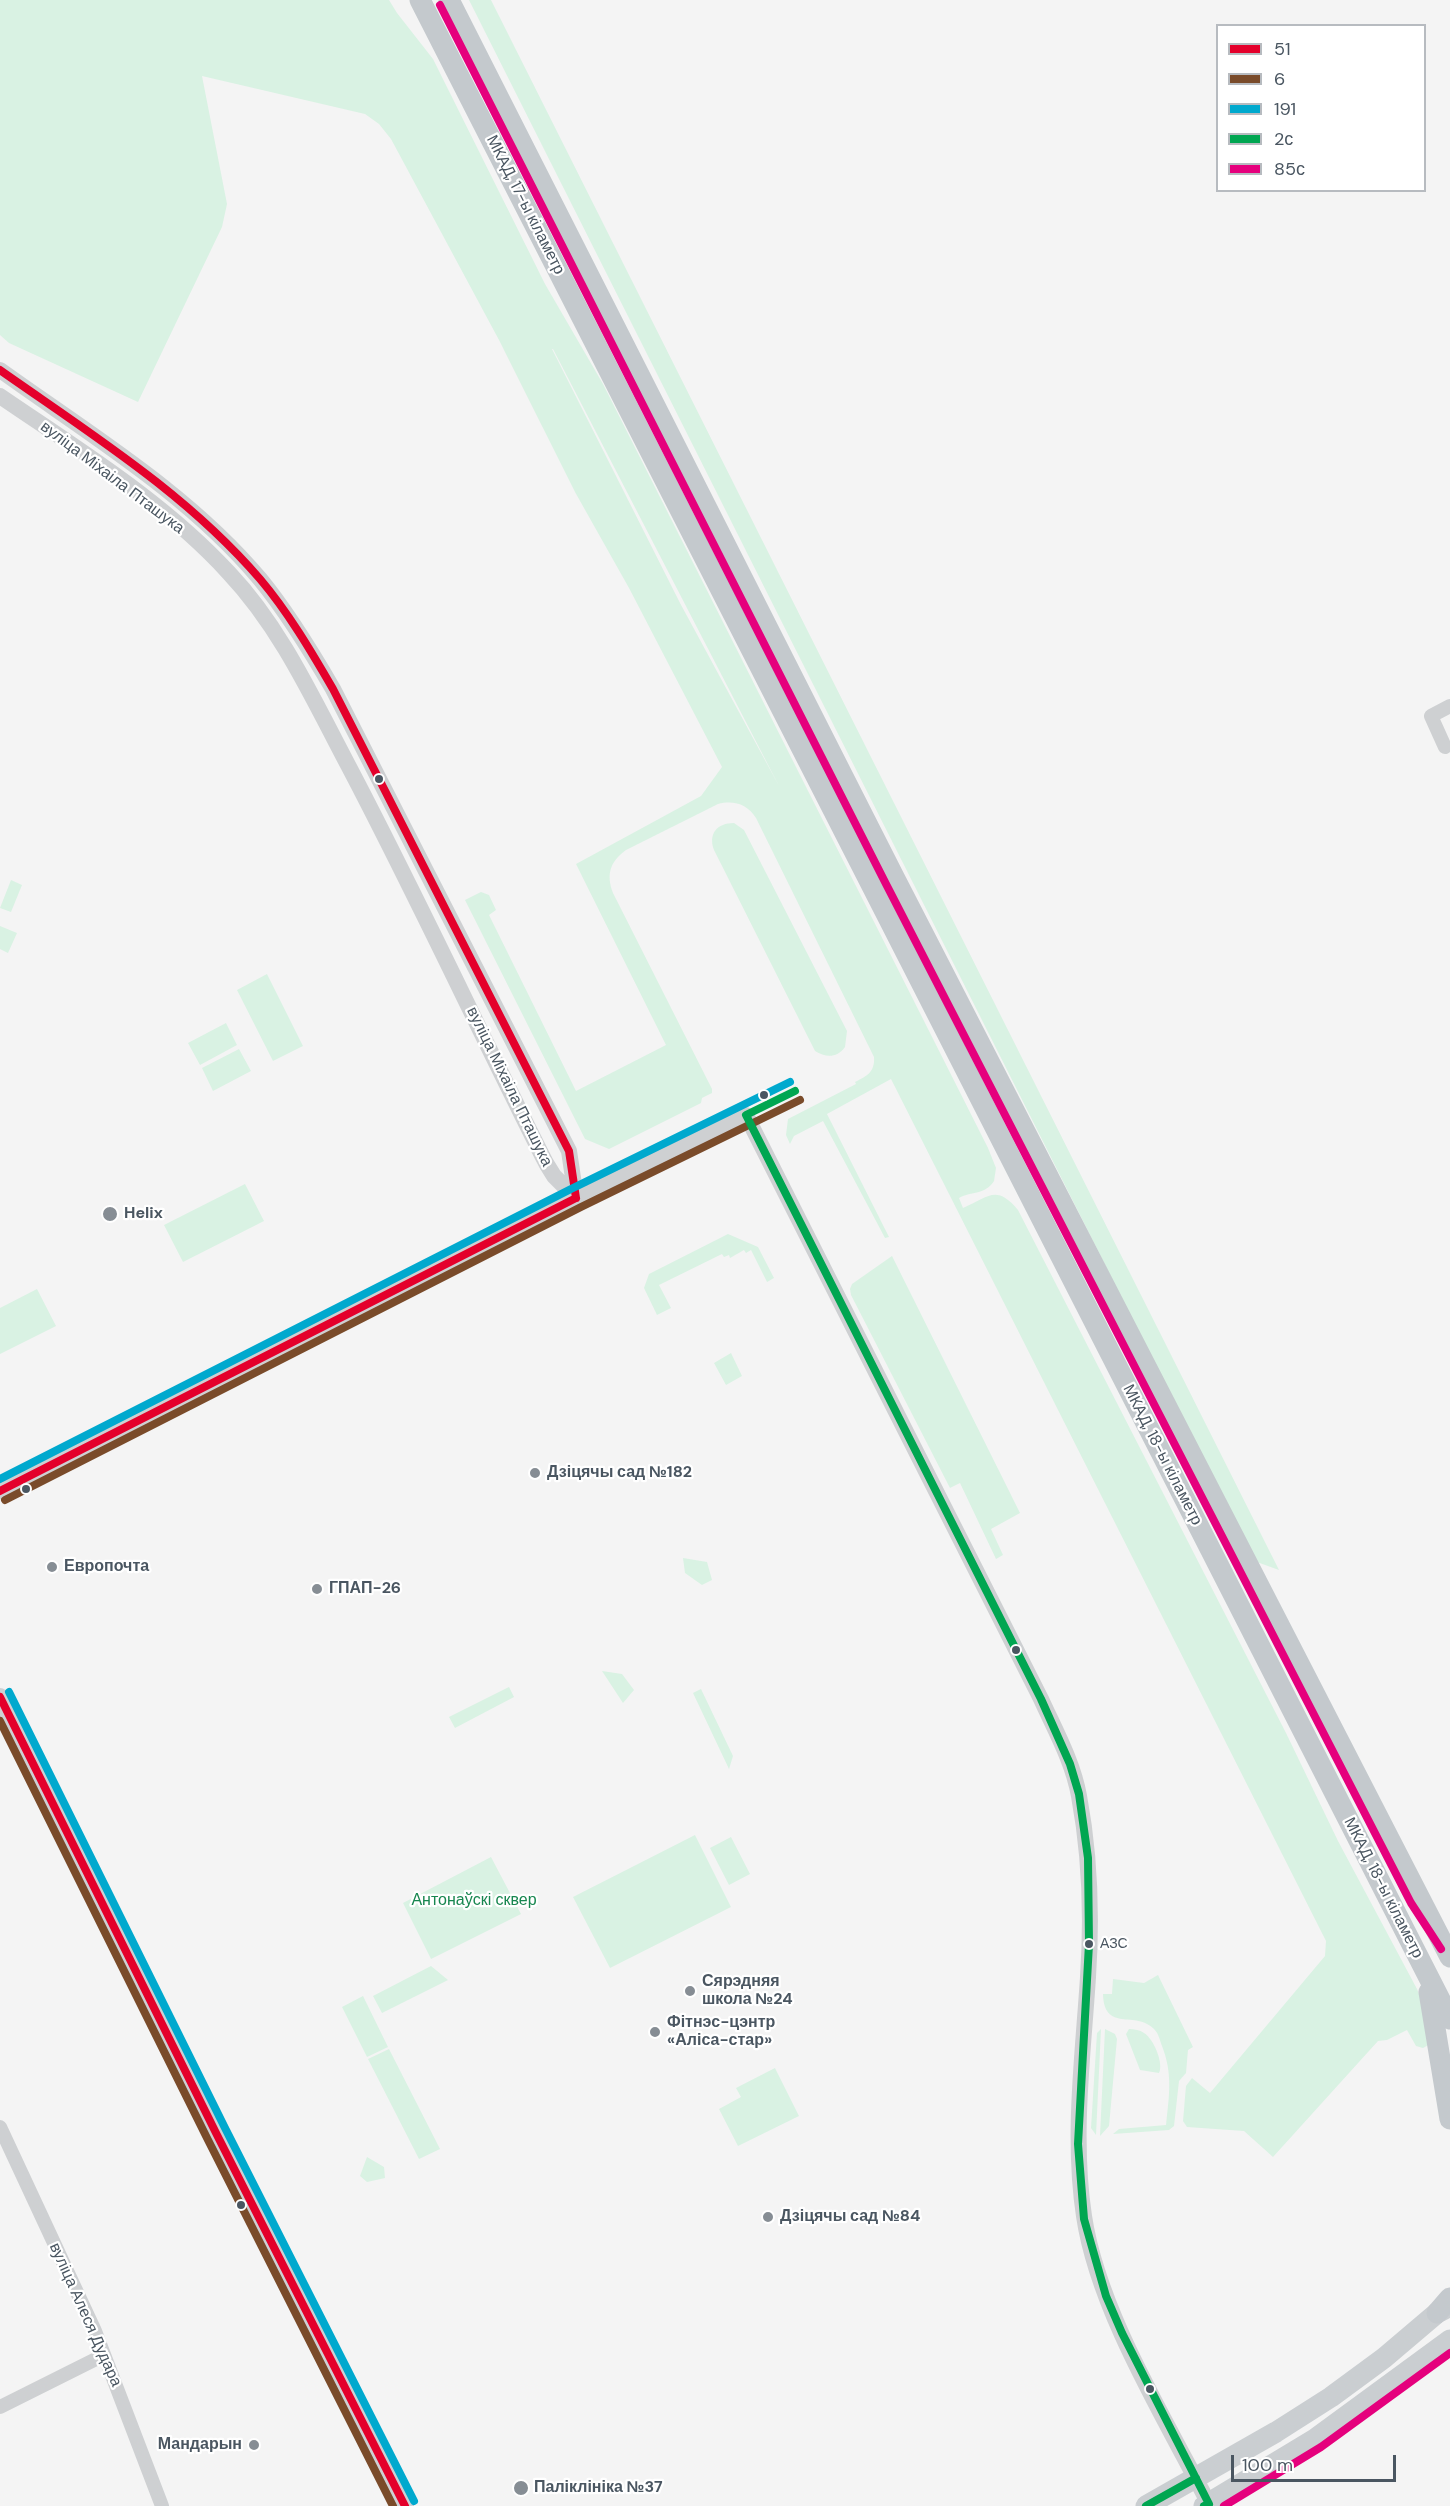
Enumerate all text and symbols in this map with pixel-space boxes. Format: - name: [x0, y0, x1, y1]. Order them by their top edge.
- legend: [1216, 24, 1426, 192]
- text: 51: [1274, 37, 1291, 61]
- text: 6: [1274, 67, 1285, 91]
- text: 191: [1274, 97, 1296, 121]
- text: 2с: [1274, 127, 1293, 151]
- street label: МКАД, 17-ы кіламетр: [482, 132, 568, 278]
- text: 85с: [1274, 157, 1305, 181]
- street label: вуліца Міхаіла Пташука: [36, 418, 188, 538]
- unlabelled marker: [373, 773, 385, 785]
- street label: вуліца Міхаіла Пташука: [462, 1004, 556, 1170]
- unlabelled marker: [758, 1089, 770, 1101]
- place label: Helix: [124, 1204, 163, 1224]
- marker: Helix: [101, 1205, 119, 1223]
- street label: МКАД, 18-ы кіламетр: [1118, 1381, 1206, 1529]
- place label: Дзіцячы сад №182: [547, 1463, 692, 1483]
- marker: Дзіцячы сад №182: [528, 1466, 542, 1480]
- unlabelled marker: [20, 1483, 32, 1495]
- place label: Европочта: [64, 1557, 149, 1577]
- marker: Европочта: [45, 1560, 59, 1574]
- place label: ГПАП-26: [329, 1579, 401, 1599]
- marker: ГПАП-26: [310, 1582, 324, 1596]
- unlabelled marker: [1010, 1644, 1022, 1656]
- street label: МКАД, 18-ы кіламетр: [1339, 1814, 1427, 1962]
- park label: Антонаўскі сквер: [411, 1891, 537, 1911]
- place label: АЗС: [1100, 1936, 1128, 1952]
- marker: АЗС: [1083, 1938, 1095, 1950]
- place label: Сярэдняя школа №24: [702, 1972, 793, 2010]
- marker: Сярэдняя школа №24: [683, 1984, 697, 1998]
- place label: Фітнэс-цэнтр «Аліса-стар»: [667, 2013, 775, 2051]
- marker: Фітнэс-цэнтр «Аліса-стар»: [648, 2025, 662, 2039]
- unlabelled marker: [235, 2199, 247, 2211]
- place label: Дзіцячы сад №84: [780, 2207, 920, 2227]
- marker: Дзіцячы сад №84: [761, 2210, 775, 2224]
- street label: вуліца Алеся Дудара: [45, 2240, 125, 2390]
- unlabelled marker: [1144, 2383, 1156, 2395]
- place label: Мандарын: [158, 2435, 242, 2455]
- marker: Мандарын: [247, 2438, 261, 2452]
- scale bar: [1234, 2443, 1399, 2481]
- text: 100 m: [1242, 2453, 1293, 2477]
- place label: Паліклініка №37: [534, 2478, 663, 2498]
- marker: Паліклініка №37: [512, 2479, 530, 2497]

